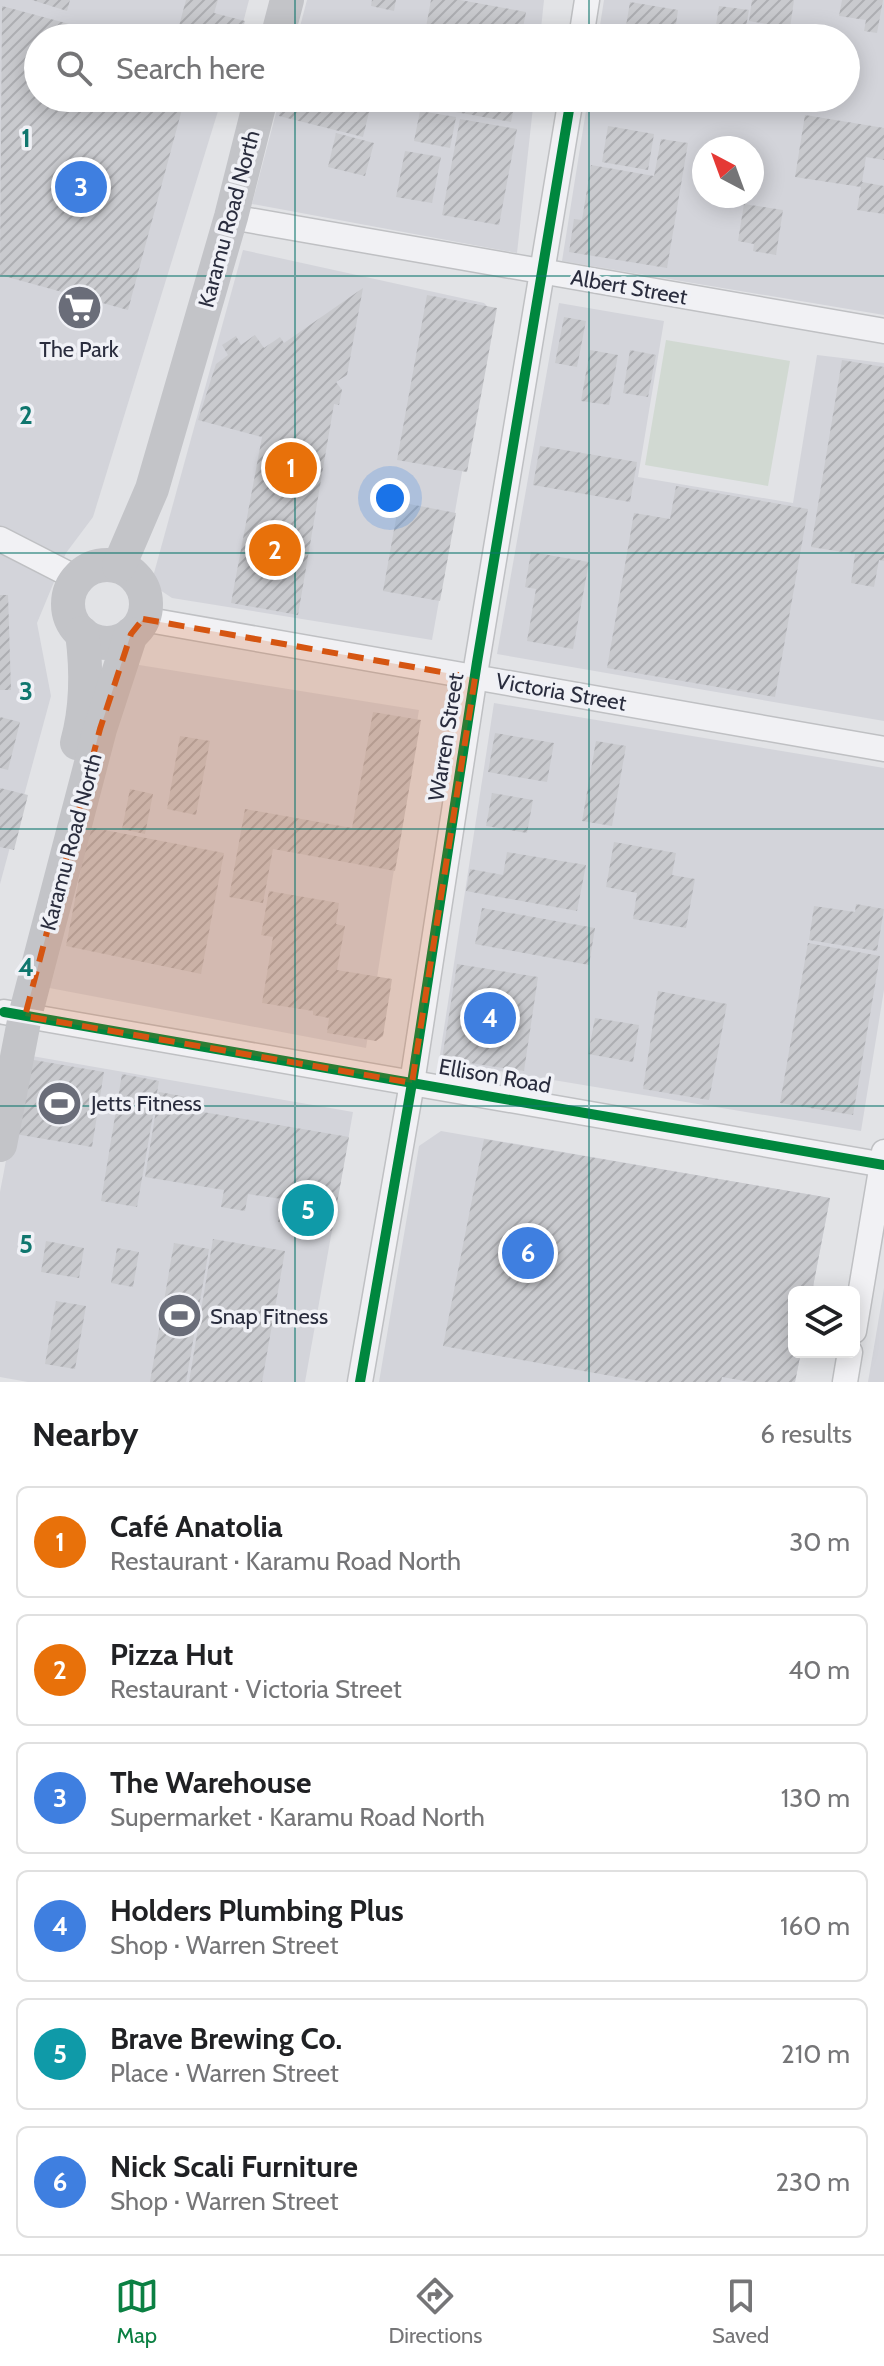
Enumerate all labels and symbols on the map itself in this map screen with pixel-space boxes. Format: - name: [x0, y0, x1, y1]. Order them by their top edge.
- text: 1: [21, 122, 31, 154]
- street label: Karamu Road North: [192, 127, 266, 311]
- north arrow: [692, 136, 764, 208]
- pin: 3: [55, 157, 107, 217]
- street label: Albert Street: [569, 263, 690, 311]
- supermarket icon: The Park: [55, 284, 103, 332]
- place label: The Park: [39, 336, 119, 363]
- text: 2: [19, 399, 33, 431]
- pin: 1: [265, 438, 317, 498]
- your location: [370, 478, 410, 518]
- pin: 2: [249, 520, 301, 580]
- street label: Victoria Street: [494, 667, 629, 717]
- street label: Warren Street: [423, 671, 470, 803]
- text: 3: [19, 675, 33, 707]
- street label: Karamu Road North: [34, 750, 108, 934]
- text: 4: [18, 951, 34, 983]
- pin: 4: [464, 988, 516, 1048]
- street label: Ellison Road: [437, 1053, 553, 1099]
- sports icon: Jetts Fitness: [36, 1079, 84, 1127]
- place label: Jetts Fitness: [90, 1090, 202, 1117]
- pin: 5: [282, 1180, 334, 1240]
- pin: 6: [502, 1223, 554, 1283]
- text: 5: [19, 1228, 33, 1260]
- sports icon: Snap Fitness: [155, 1292, 203, 1340]
- place label: Snap Fitness: [210, 1303, 328, 1330]

